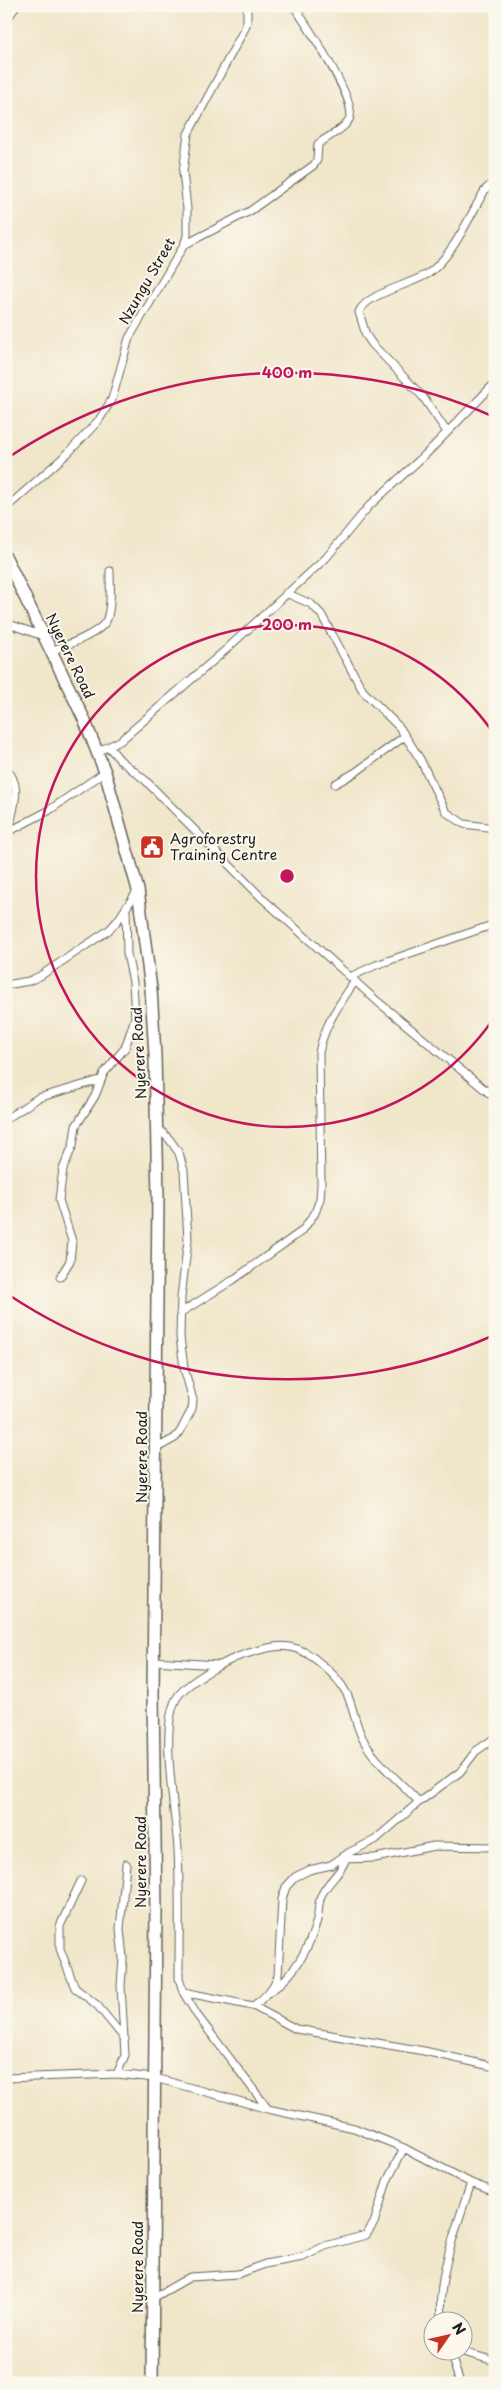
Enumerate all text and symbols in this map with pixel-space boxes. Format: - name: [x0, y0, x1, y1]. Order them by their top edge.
- street label: Nzungu Street: [113, 233, 180, 328]
- text: 400 m: [262, 360, 312, 383]
- street label: Nyerere Road: [41, 610, 100, 702]
- text: 200 m: [262, 612, 312, 635]
- place label: Agroforestry Training Centre: [170, 828, 277, 865]
- public building icon: Agroforestry Training Centre: [139, 834, 165, 860]
- centre of rings: [278, 867, 296, 885]
- street label: Nyerere Road: [126, 1006, 151, 1100]
- street label: Nyerere Road: [131, 1411, 152, 1503]
- street label: Nyerere Road: [130, 1816, 151, 1908]
- street label: Nyerere Road: [127, 2221, 148, 2313]
- north arrow: [424, 2312, 474, 2362]
- text: N: [447, 2318, 471, 2339]

